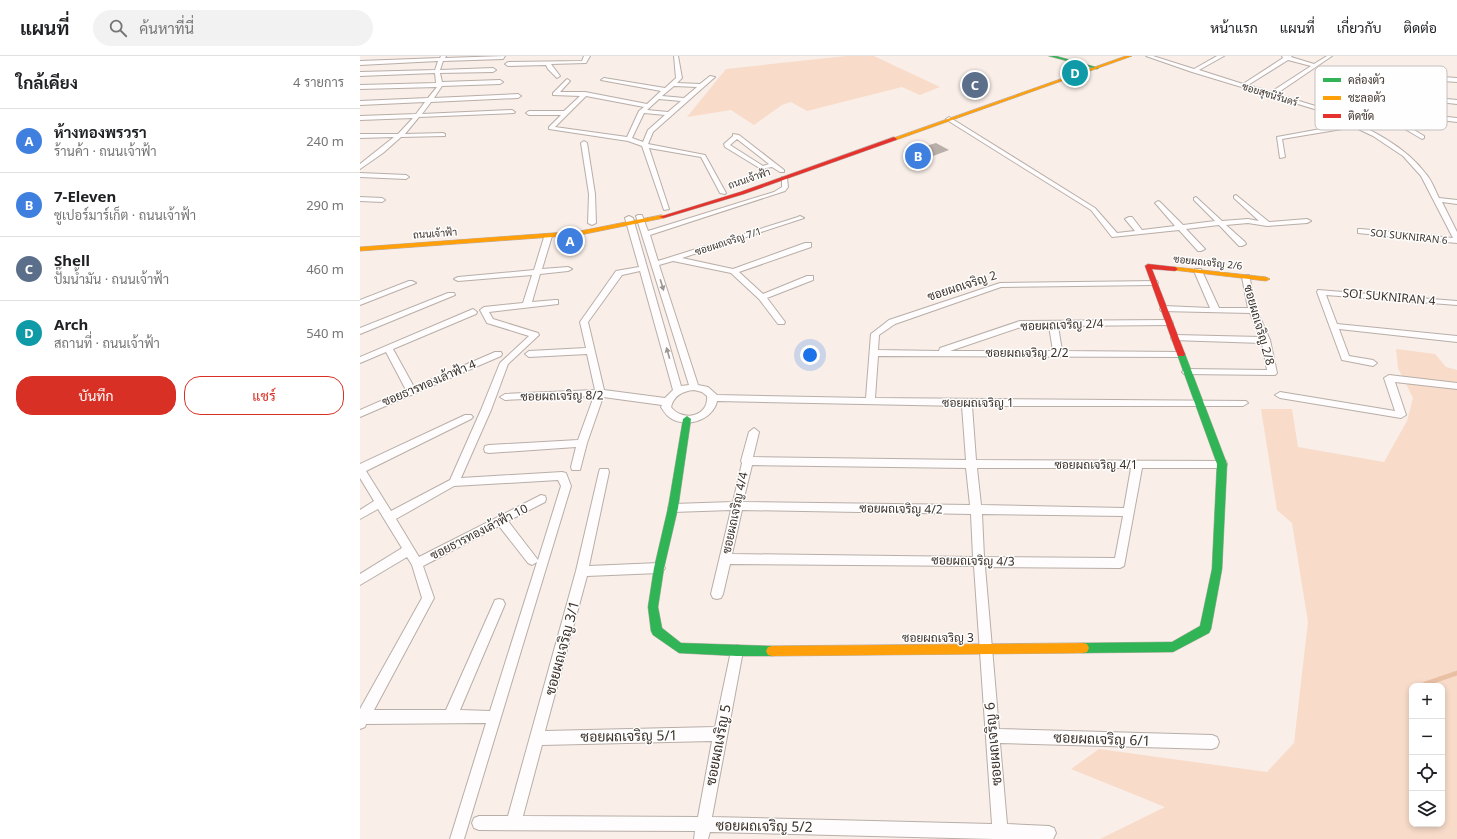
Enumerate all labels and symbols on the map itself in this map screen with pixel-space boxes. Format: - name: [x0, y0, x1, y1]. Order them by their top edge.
- pin: D: [1062, 58, 1088, 88]
- legend: [1315, 66, 1447, 130]
- pin: C: [962, 70, 988, 100]
- text: คล่องตัว: [1348, 72, 1385, 87]
- street label: ซอยสุขนิรันดร์: [1240, 79, 1300, 110]
- text: ชะลอตัว: [1348, 90, 1386, 105]
- text: ติดขัด: [1348, 108, 1374, 123]
- pin: B: [905, 141, 931, 171]
- street label: ถนนเจ้าฟ้า: [726, 164, 772, 192]
- street label: ถนนเจ้าฟ้า: [413, 224, 458, 242]
- street label: ซอยผถเจริญ 7/1: [693, 224, 763, 258]
- street label: SOI SUKNIRAN 6: [1370, 225, 1449, 247]
- pin: A: [557, 226, 583, 256]
- street label: ซอยผถเจริญ 2/6: [1173, 251, 1243, 273]
- street label: ซอยผถเจริญ 2: [925, 266, 999, 305]
- one-way arrow: [659, 279, 665, 291]
- street label: ซอยผถเจริญ 2/8: [1240, 283, 1279, 367]
- street label: SOI SUKNIRAN 4: [1342, 284, 1436, 309]
- street label: ซอยผถเจริญ 2/4: [1020, 315, 1104, 334]
- street label: ซอยผถเจริญ 2/2: [985, 344, 1069, 361]
- your location: [800, 345, 820, 365]
- one-way arrow: [665, 347, 671, 359]
- street label: ซอยธารทองเล้าฟ้า 4: [379, 355, 479, 410]
- street label: ซอยผถเจริญ 8/2: [520, 386, 604, 405]
- street label: ซอยผถเจริญ 1: [942, 394, 1014, 411]
- street label: ซอยผถเจริญ 4/1: [1054, 456, 1138, 473]
- street label: ซอยผถเจริญ 4/4: [718, 470, 752, 555]
- street label: ซอยธารทองเล้าฟ้า 10: [427, 499, 531, 564]
- street label: ซอยผถเจริญ 4/2: [859, 499, 943, 518]
- street label: ซอยผถเจริญ 4/3: [931, 551, 1015, 570]
- street label: ซอยผถเจริญ 3/1: [540, 599, 583, 697]
- street label: ซอยผถเจริญ 3: [902, 629, 974, 646]
- street label: ซอยผถเจริญ 6: [979, 701, 1006, 787]
- street label: ซอยผถเงริญ 5: [700, 703, 735, 787]
- street label: ซอยผถเจริญ 5/1: [580, 725, 678, 746]
- street label: ซอยผถเจริญ 6/1: [1053, 727, 1151, 750]
- street label: ซอยผถเจริญ 5/2: [715, 815, 813, 836]

